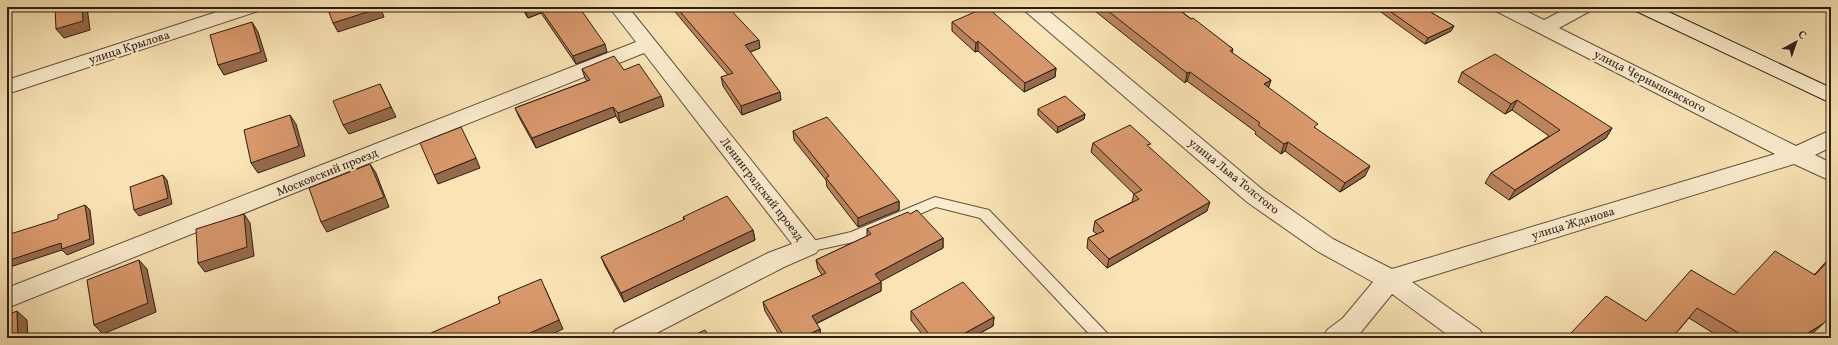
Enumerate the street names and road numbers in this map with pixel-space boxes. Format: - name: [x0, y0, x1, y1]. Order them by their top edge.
- street label: улица Крылова: [87, 27, 172, 69]
- street label: улица Чернышевского: [1591, 47, 1708, 117]
- street label: Ленинградский проезд: [716, 135, 807, 245]
- street label: улица Льва Толстого: [1185, 135, 1282, 218]
- street label: Московский проезд: [274, 145, 381, 201]
- street label: улица Жданова: [1530, 204, 1617, 244]

